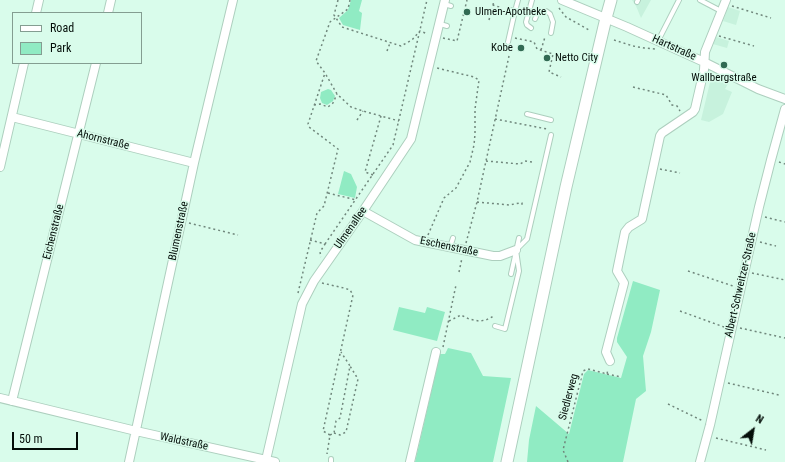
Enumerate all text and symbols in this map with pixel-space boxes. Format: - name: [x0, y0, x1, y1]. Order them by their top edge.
- place label: Ulmen-Apotheke: [475, 5, 546, 19]
- marker: Ulmen-Apotheke: [462, 7, 472, 17]
- legend: [12, 12, 142, 64]
- text: Road: [50, 21, 74, 35]
- street label: Hartstraße: [650, 33, 698, 63]
- text: Park: [50, 41, 71, 55]
- place label: Kobe: [491, 41, 513, 55]
- marker: Kobe: [516, 43, 526, 53]
- place label: Netto City: [555, 51, 598, 65]
- marker: Netto City: [542, 53, 552, 63]
- marker: Wallbergstraße: [719, 60, 729, 70]
- place label: Wallbergstraße: [691, 71, 757, 85]
- street label: Ahornstraße: [75, 127, 131, 153]
- street label: Blumenstraße: [166, 200, 192, 262]
- street label: Eichenstraße: [41, 203, 67, 261]
- street label: Ulmenallee: [332, 205, 370, 251]
- street label: Albert-Schweitzer-Straße: [722, 231, 760, 339]
- street label: Eschenstraße: [419, 234, 479, 260]
- street label: Siedlerweg: [556, 372, 582, 422]
- north arrow: [733, 410, 773, 450]
- text: N: [753, 412, 766, 427]
- scale bar: [14, 424, 80, 450]
- street label: Waldstraße: [159, 430, 209, 454]
- text: 50 m: [19, 432, 43, 446]

